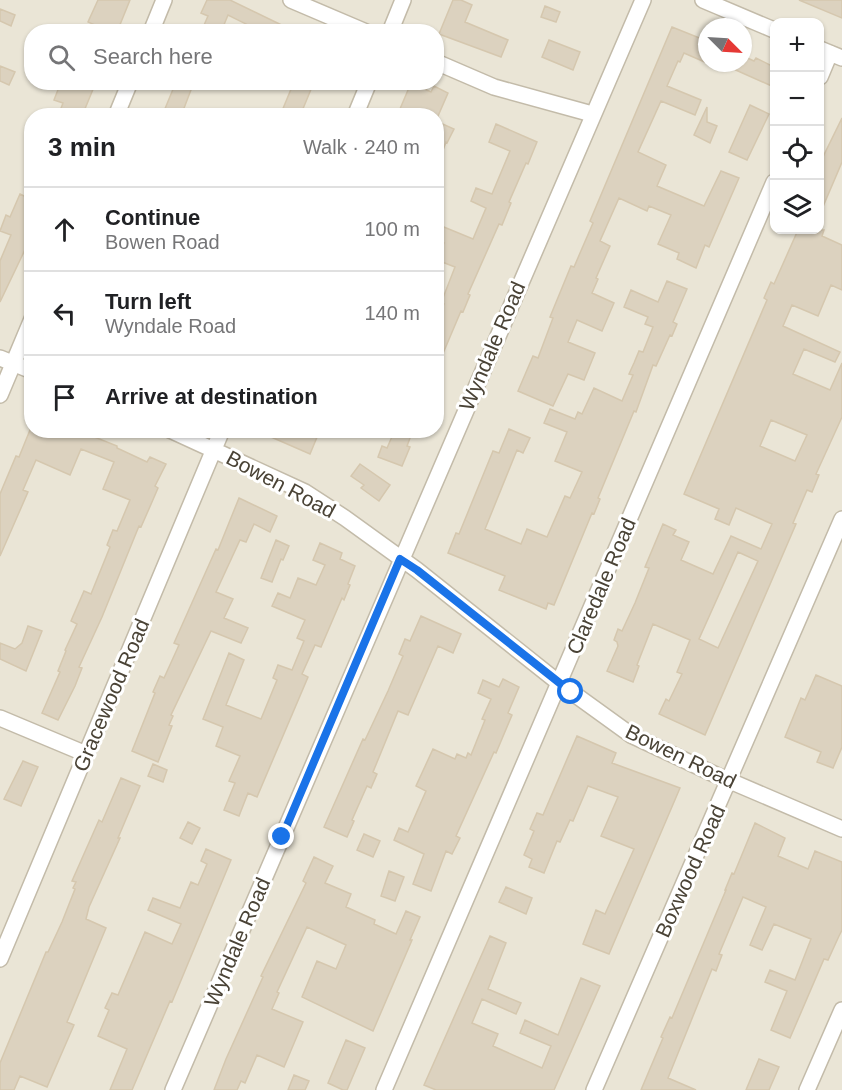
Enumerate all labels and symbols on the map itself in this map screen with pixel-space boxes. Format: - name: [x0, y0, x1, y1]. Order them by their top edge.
- north arrow: [698, 18, 752, 72]
- street label: Wyndale Road: [455, 278, 529, 414]
- street label: Bowen Road: [223, 446, 339, 522]
- street label: Claredale Road: [562, 514, 640, 658]
- street label: Gracewood Road: [68, 615, 154, 775]
- route start: [557, 678, 583, 704]
- street label: Bowen Road: [622, 719, 740, 793]
- street label: Boxwood Road: [651, 801, 729, 941]
- route end: [268, 823, 294, 849]
- street label: Wyndale Road: [200, 874, 274, 1010]

